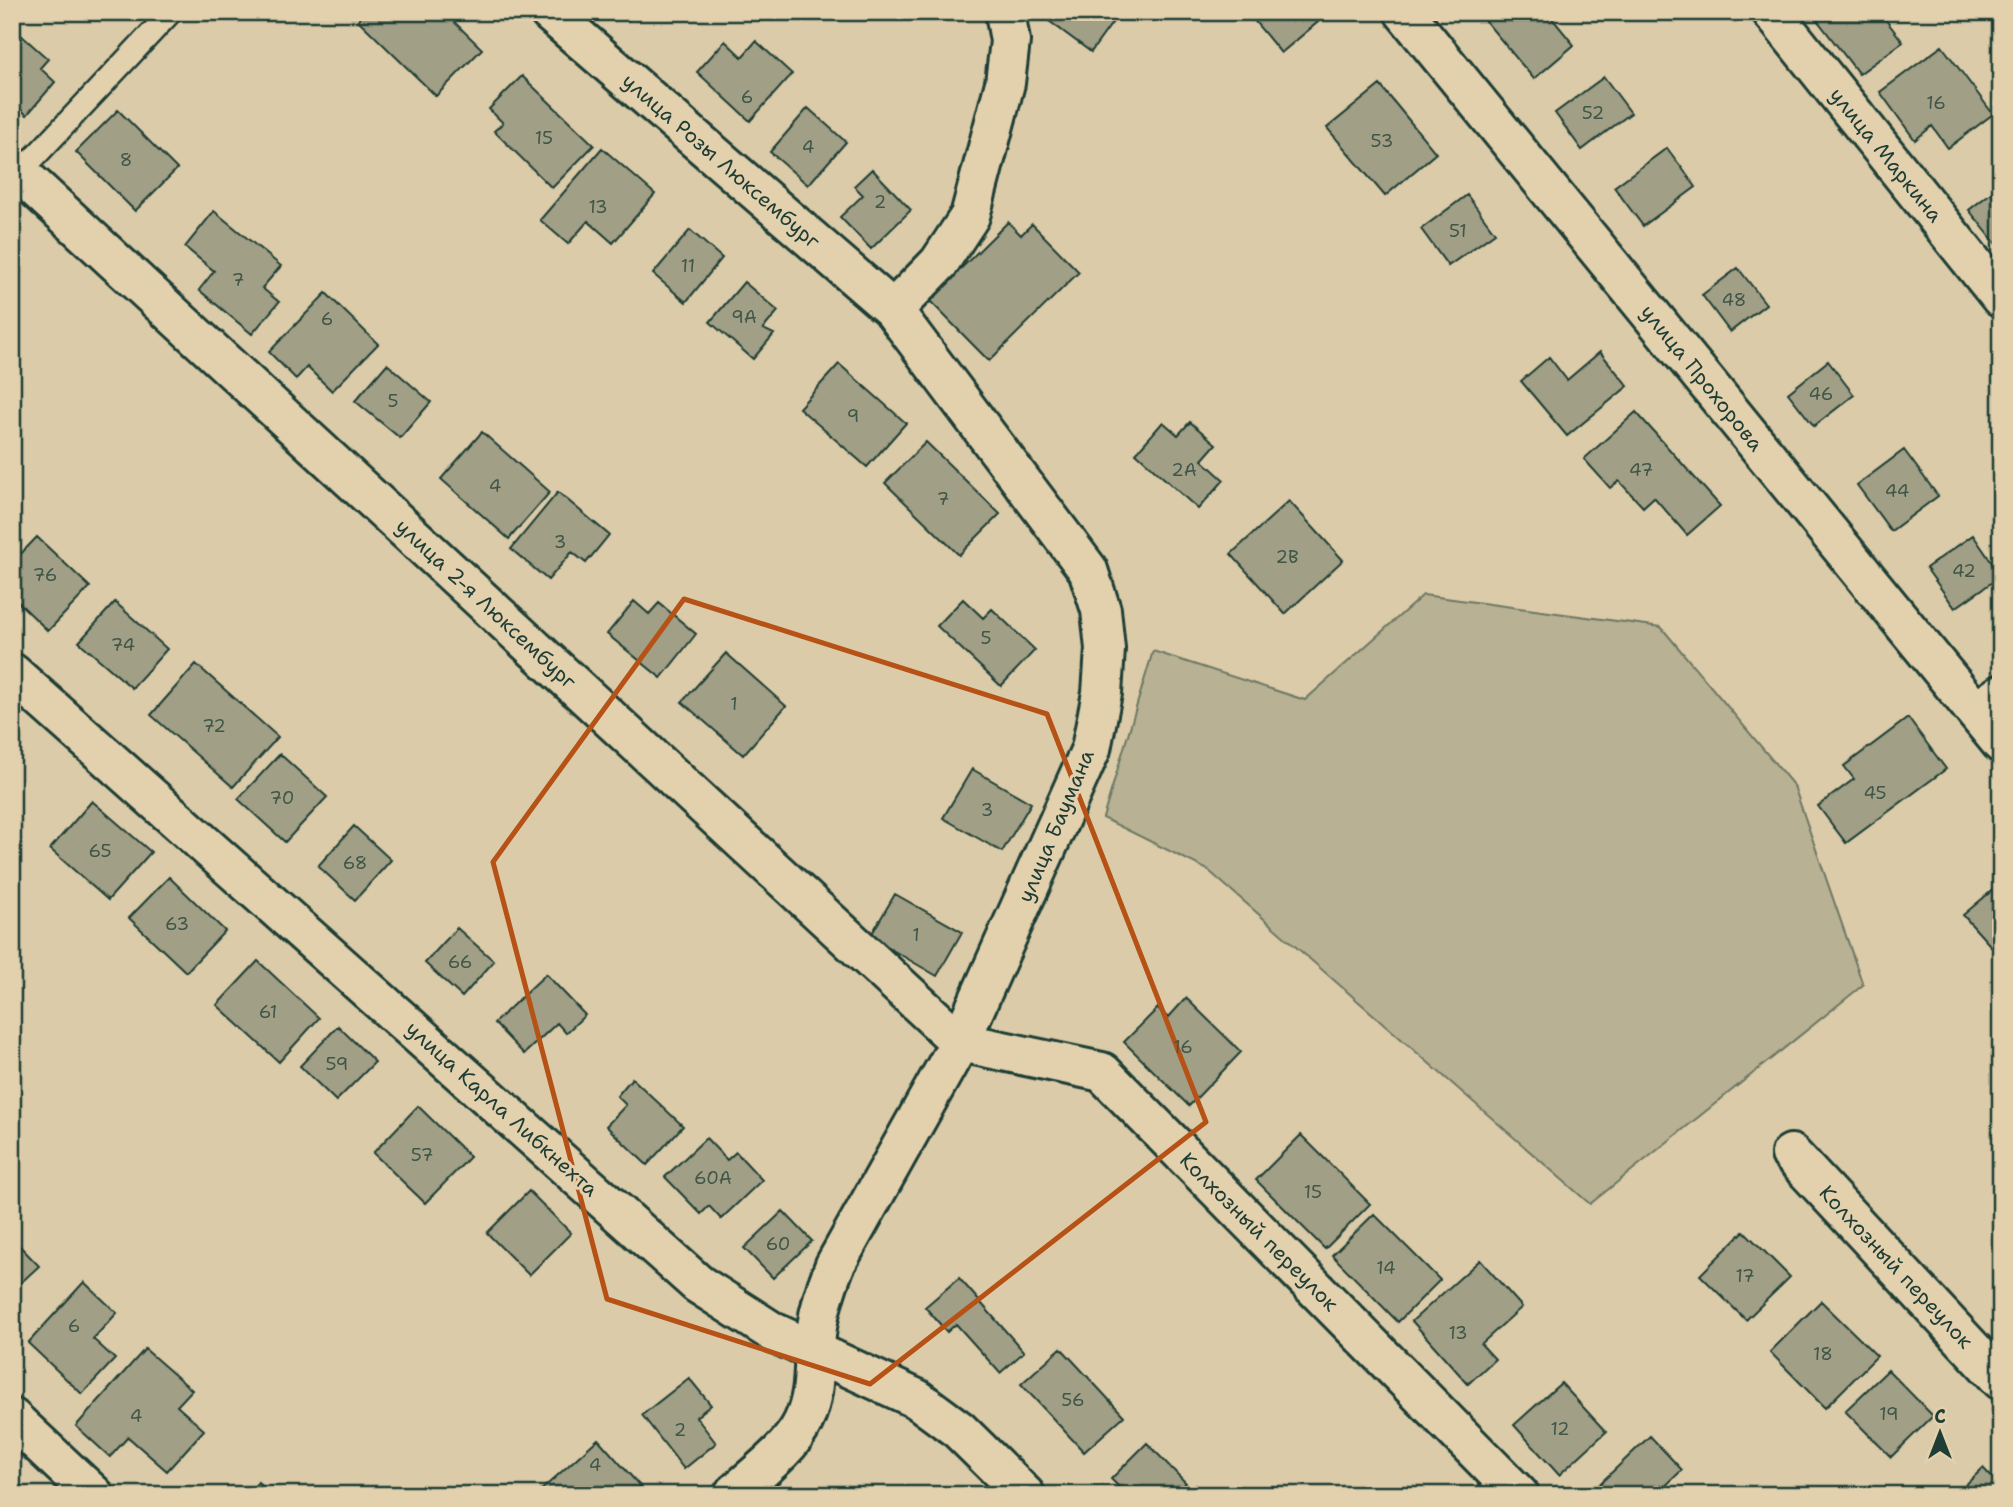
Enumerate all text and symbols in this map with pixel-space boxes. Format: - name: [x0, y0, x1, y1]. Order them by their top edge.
- street label: улица Розы Люксембург: [616, 67, 826, 255]
- street label: улица Маркина: [1823, 82, 1949, 228]
- house number: 6: [741, 85, 753, 109]
- house number: 16: [1926, 91, 1946, 115]
- house number: 52: [1582, 101, 1604, 125]
- house number: 15: [535, 126, 553, 150]
- house number: 53: [1371, 129, 1393, 153]
- house number: 4: [802, 135, 814, 159]
- house number: 8: [120, 148, 132, 172]
- house number: 2: [874, 190, 886, 214]
- house number: 13: [588, 195, 608, 219]
- house number: 51: [1449, 219, 1467, 243]
- house number: 11: [681, 254, 695, 278]
- house number: 7: [232, 268, 244, 292]
- house number: 48: [1722, 288, 1746, 312]
- street label: улица Прохорова: [1634, 299, 1770, 457]
- house number: 9А: [731, 305, 757, 329]
- house number: 6: [321, 307, 333, 331]
- house number: 46: [1809, 382, 1833, 406]
- house number: 5: [387, 389, 399, 413]
- house number: 9: [847, 404, 859, 428]
- house number: 2А: [1171, 458, 1197, 482]
- house number: 47: [1629, 458, 1653, 482]
- house number: 4: [489, 474, 501, 498]
- house number: 44: [1885, 479, 1909, 503]
- house number: 7: [937, 487, 949, 511]
- street label: улица 2-я Люксембург: [390, 513, 583, 696]
- house number: 3: [554, 530, 566, 554]
- house number: 2В: [1275, 545, 1299, 569]
- house number: 42: [1952, 559, 1976, 583]
- house number: 76: [33, 563, 57, 587]
- house number: 5: [980, 626, 992, 650]
- house number: 74: [111, 633, 135, 657]
- house number: 1: [730, 692, 738, 716]
- house number: 72: [202, 714, 226, 738]
- street label: улица Баумана: [1011, 745, 1101, 907]
- house number: 45: [1863, 781, 1887, 805]
- house number: 70: [270, 786, 294, 810]
- house number: 3: [981, 798, 993, 822]
- house number: 65: [89, 839, 111, 863]
- house number: 68: [343, 851, 367, 875]
- house number: 63: [165, 912, 189, 936]
- house number: 1: [912, 923, 920, 947]
- house number: 66: [448, 950, 472, 974]
- house number: 61: [259, 1000, 277, 1024]
- street label: улица Карла Либкнехта: [400, 1015, 604, 1203]
- house number: 16: [1173, 1035, 1193, 1059]
- house number: 59: [326, 1052, 348, 1076]
- house number: 57: [411, 1143, 433, 1167]
- street label: Колхозный переулок: [1174, 1147, 1344, 1317]
- house number: 60А: [694, 1166, 732, 1190]
- street label: Колхозный переулок: [1813, 1179, 1979, 1355]
- house number: 15: [1304, 1180, 1322, 1204]
- house number: 60: [766, 1232, 790, 1256]
- house number: 14: [1376, 1256, 1396, 1280]
- house number: 17: [1735, 1264, 1755, 1288]
- house number: 6: [68, 1314, 80, 1338]
- house number: 13: [1448, 1321, 1468, 1345]
- house number: 18: [1813, 1342, 1833, 1366]
- house number: 56: [1061, 1388, 1085, 1412]
- north arrow: [1904, 1398, 1974, 1468]
- house number: 19: [1879, 1402, 1899, 1426]
- house number: 4: [130, 1404, 142, 1428]
- text: С: [1934, 1404, 1946, 1429]
- house number: 12: [1550, 1417, 1570, 1441]
- house number: 2: [674, 1418, 686, 1442]
- house number: 4: [589, 1453, 601, 1477]

